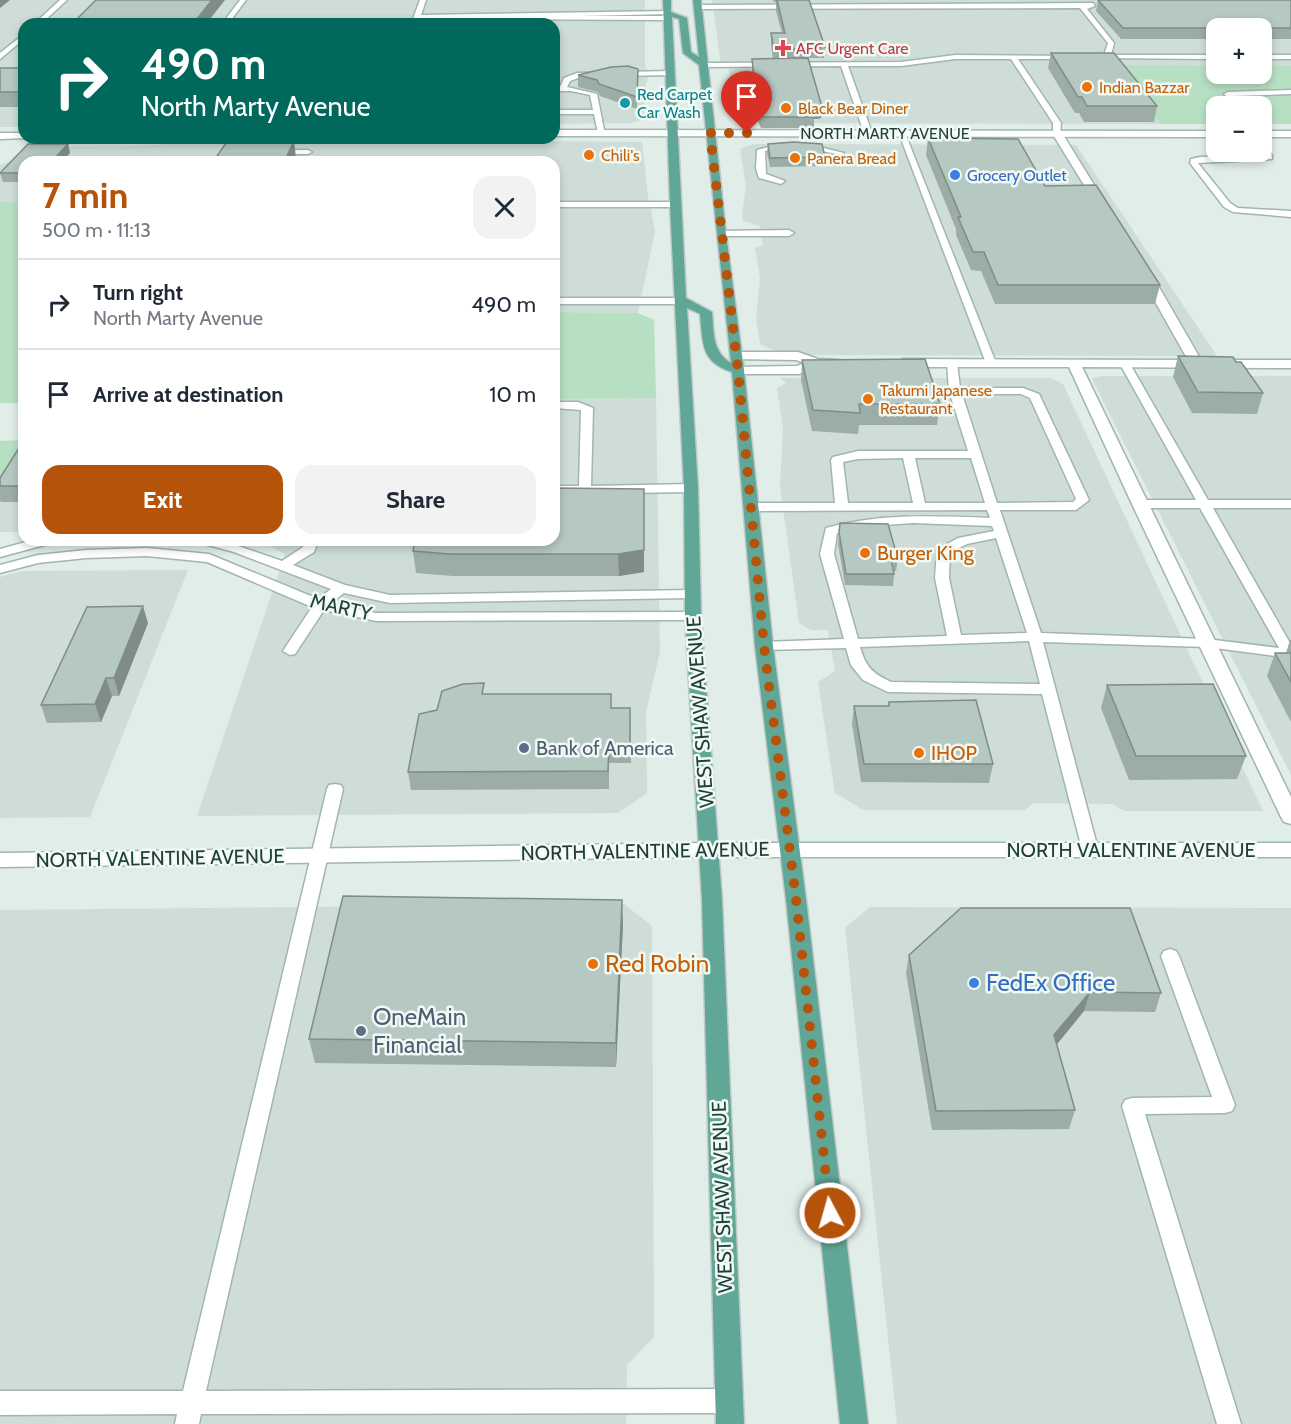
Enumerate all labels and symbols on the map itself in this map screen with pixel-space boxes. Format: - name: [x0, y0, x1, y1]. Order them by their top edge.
- marker: AFC Urgent Care: [774, 39, 792, 57]
- place label: AFC Urgent Care: [796, 39, 908, 58]
- pin: [721, 71, 772, 133]
- place label: Indian Bazzar: [1099, 78, 1190, 97]
- marker: Indian Bazzar: [1080, 80, 1094, 94]
- place label: Red Carpet Car Wash: [637, 85, 713, 122]
- marker: Red Carpet Car Wash: [618, 96, 632, 110]
- place label: Black Bear Diner: [798, 99, 909, 118]
- marker: Black Bear Diner: [779, 101, 793, 115]
- street label: NORTH MARTY AVENUE: [800, 124, 970, 143]
- place label: Chili's: [601, 146, 640, 165]
- marker: Chili's: [582, 148, 596, 162]
- place label: Panera Bread: [807, 149, 896, 168]
- marker: Panera Bread: [788, 151, 802, 165]
- place label: Grocery Outlet: [967, 166, 1067, 185]
- marker: Grocery Outlet: [948, 168, 962, 182]
- place label: Takumi Japanese Restaurant: [880, 381, 992, 418]
- marker: Takumi Japanese Restaurant: [861, 392, 875, 406]
- place label: Burger King: [877, 541, 975, 565]
- marker: Burger King: [858, 546, 872, 560]
- street label: MARTY: [308, 588, 375, 626]
- street label: WEST SHAW AVENUE: [681, 615, 719, 809]
- place label: Bank of America: [536, 736, 674, 760]
- marker: Bank of America: [517, 741, 531, 755]
- place label: IHOP: [931, 741, 977, 765]
- marker: IHOP: [912, 746, 926, 760]
- street label: NORTH VALENTINE AVENUE: [520, 837, 770, 865]
- street label: NORTH VALENTINE AVENUE: [1007, 838, 1255, 862]
- street label: NORTH VALENTINE AVENUE: [35, 844, 285, 872]
- place label: Red Robin: [605, 949, 709, 978]
- marker: Red Robin: [586, 957, 600, 971]
- place label: FedEx Office: [986, 968, 1115, 997]
- marker: FedEx Office: [967, 976, 981, 990]
- place label: OneMain Financial: [373, 1002, 466, 1059]
- marker: OneMain Financial: [354, 1024, 368, 1038]
- street label: WEST SHAW AVENUE: [707, 1101, 737, 1293]
- position arrow: [798, 1181, 862, 1245]

